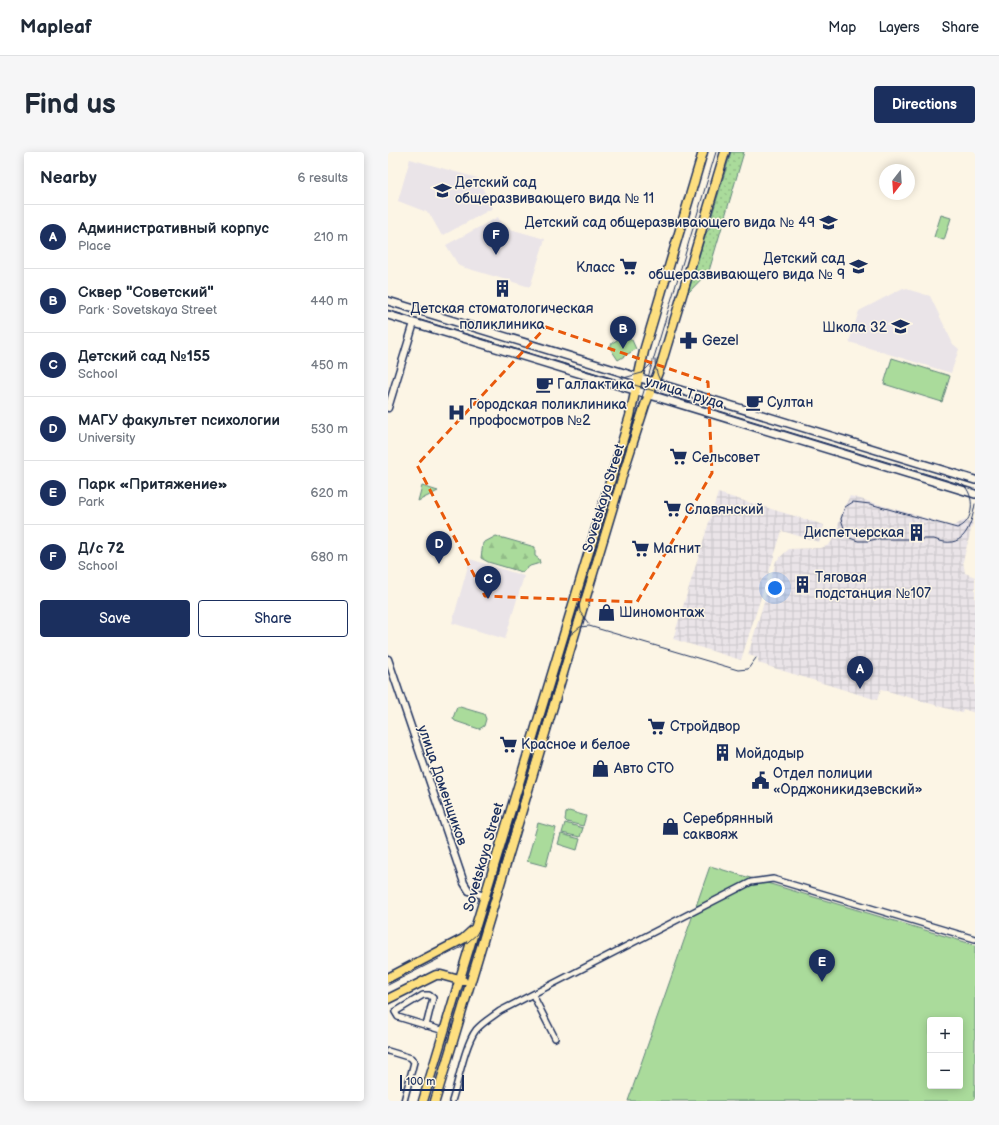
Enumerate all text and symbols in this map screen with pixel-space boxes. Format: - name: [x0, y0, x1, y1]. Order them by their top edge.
- text: Mapleaf: [20, 16, 92, 39]
- text: Map: [828, 19, 856, 36]
- text: Layers: [878, 19, 920, 36]
- text: Share: [942, 19, 979, 36]
- button: Directions: [874, 86, 975, 123]
- text: Find us: [24, 88, 116, 121]
- north arrow: [879, 164, 915, 200]
- text: Nearby: [40, 168, 97, 188]
- text: 6 results: [298, 170, 348, 186]
- place label: Детский сад общеразвивающего вида № 11: [455, 174, 654, 207]
- school or university icon: Детский сад общеразвивающего вида № 11: [432, 180, 452, 200]
- school or university icon: Детский сад общеразвивающего вида № 49: [818, 212, 838, 232]
- place label: Детский сад общеразвивающего вида № 49: [525, 214, 815, 231]
- text: Административный корпус: [78, 219, 269, 238]
- pin: F: [483, 222, 509, 255]
- text: A: [49, 229, 57, 245]
- text: 210 m: [314, 229, 348, 245]
- text: Place: [78, 238, 111, 254]
- place label: Детский сад общеразвивающего вида № 9: [649, 250, 845, 283]
- school or university icon: Детский сад общеразвивающего вида № 9: [848, 256, 868, 276]
- supermarket icon: Класс: [618, 257, 638, 277]
- place label: Класс: [576, 259, 615, 276]
- building icon: Детская стоматологическая поликлиника: [492, 278, 512, 298]
- text: Сквер "Советский": [78, 283, 214, 302]
- text: B: [48, 293, 58, 309]
- text: 440 m: [310, 293, 348, 309]
- place label: Детская стоматологическая поликлиника: [411, 300, 594, 333]
- text: Park · Sovetskaya Street: [78, 302, 217, 318]
- pin: B: [610, 316, 636, 349]
- school or university icon: Школа 32: [890, 317, 910, 337]
- place label: Школа 32: [822, 319, 888, 336]
- pharmacy icon: Gezel: [679, 330, 699, 350]
- place label: Gezel: [702, 332, 739, 349]
- text: Детский сад №155: [78, 347, 210, 366]
- text: C: [48, 357, 58, 373]
- text: 450 m: [311, 357, 348, 373]
- text: School: [78, 366, 118, 382]
- street label: улица Труда: [643, 372, 727, 413]
- cafe icon: Галлактика: [534, 374, 554, 394]
- place label: Галлактика: [557, 376, 635, 393]
- cafe icon: Султан: [744, 392, 764, 412]
- place label: Султан: [767, 394, 813, 411]
- place label: Городская поликлиника профосмотров №2: [469, 396, 627, 429]
- hospital icon: Городская поликлиника профосмотров №2: [446, 402, 466, 422]
- text: МАГУ факультет психологии: [78, 411, 280, 430]
- text: D: [48, 421, 58, 437]
- text: 530 m: [311, 421, 348, 437]
- text: University: [78, 430, 135, 446]
- street label: Sovetskaya Street: [579, 441, 628, 555]
- supermarket icon: Сельсовет: [669, 447, 689, 467]
- place label: Сельсовет: [692, 449, 760, 466]
- text: Парк «Притяжение»: [78, 475, 228, 494]
- text: E: [49, 485, 57, 501]
- text: 620 m: [310, 485, 348, 501]
- text: Park: [78, 494, 104, 510]
- supermarket icon: Славянский: [662, 499, 682, 519]
- place label: Славянский: [685, 501, 764, 518]
- building icon: Диспетчерская: [907, 522, 927, 542]
- place label: Диспетчерская: [804, 524, 904, 541]
- pin: D: [426, 531, 452, 564]
- supermarket icon: Магнит: [630, 538, 650, 558]
- text: Д/с 72: [78, 539, 125, 558]
- place label: Магнит: [653, 540, 701, 557]
- text: F: [49, 549, 57, 565]
- text: 680 m: [311, 549, 348, 565]
- text: School: [78, 558, 118, 574]
- pin: C: [475, 566, 501, 599]
- place label: Тяговая подстанция №107: [815, 569, 931, 602]
- building icon: Тяговая подстанция №107: [792, 575, 812, 595]
- your location: [765, 578, 785, 598]
- button: Save: [40, 600, 190, 637]
- button: Share: [198, 600, 348, 637]
- shop icon: Шиномонтаж: [596, 602, 616, 622]
- place label: Шиномонтаж: [619, 604, 705, 621]
- pin: A: [847, 656, 873, 689]
- supermarket icon: Стройдвор: [647, 716, 667, 736]
- place label: Стройдвор: [670, 718, 740, 735]
- street label: улица Доменщиков: [414, 723, 471, 848]
- supermarket icon: Красное и белое: [498, 734, 518, 754]
- place label: Красное и белое: [521, 736, 630, 753]
- building icon: Мойдодыр: [712, 743, 732, 763]
- place label: Мойдодыр: [735, 745, 804, 762]
- shop icon: Авто СТО: [591, 758, 611, 778]
- place label: Авто СТО: [613, 760, 674, 777]
- place label: Отдел полиции «Орджоникидзевский»: [773, 765, 923, 798]
- public building icon: Отдел полиции «Орджоникидзевский»: [750, 771, 770, 791]
- street label: Sovetskaya Street: [460, 800, 507, 914]
- place label: Серебрянный саквояж: [683, 810, 773, 843]
- shop icon: Серебрянный саквояж: [660, 816, 680, 836]
- pin: E: [809, 949, 835, 982]
- map controls: [927, 1017, 963, 1089]
- button: +: [927, 1017, 963, 1053]
- button: −: [927, 1053, 963, 1089]
- scale bar: [400, 1073, 464, 1092]
- text: 100 m: [406, 1075, 435, 1088]

